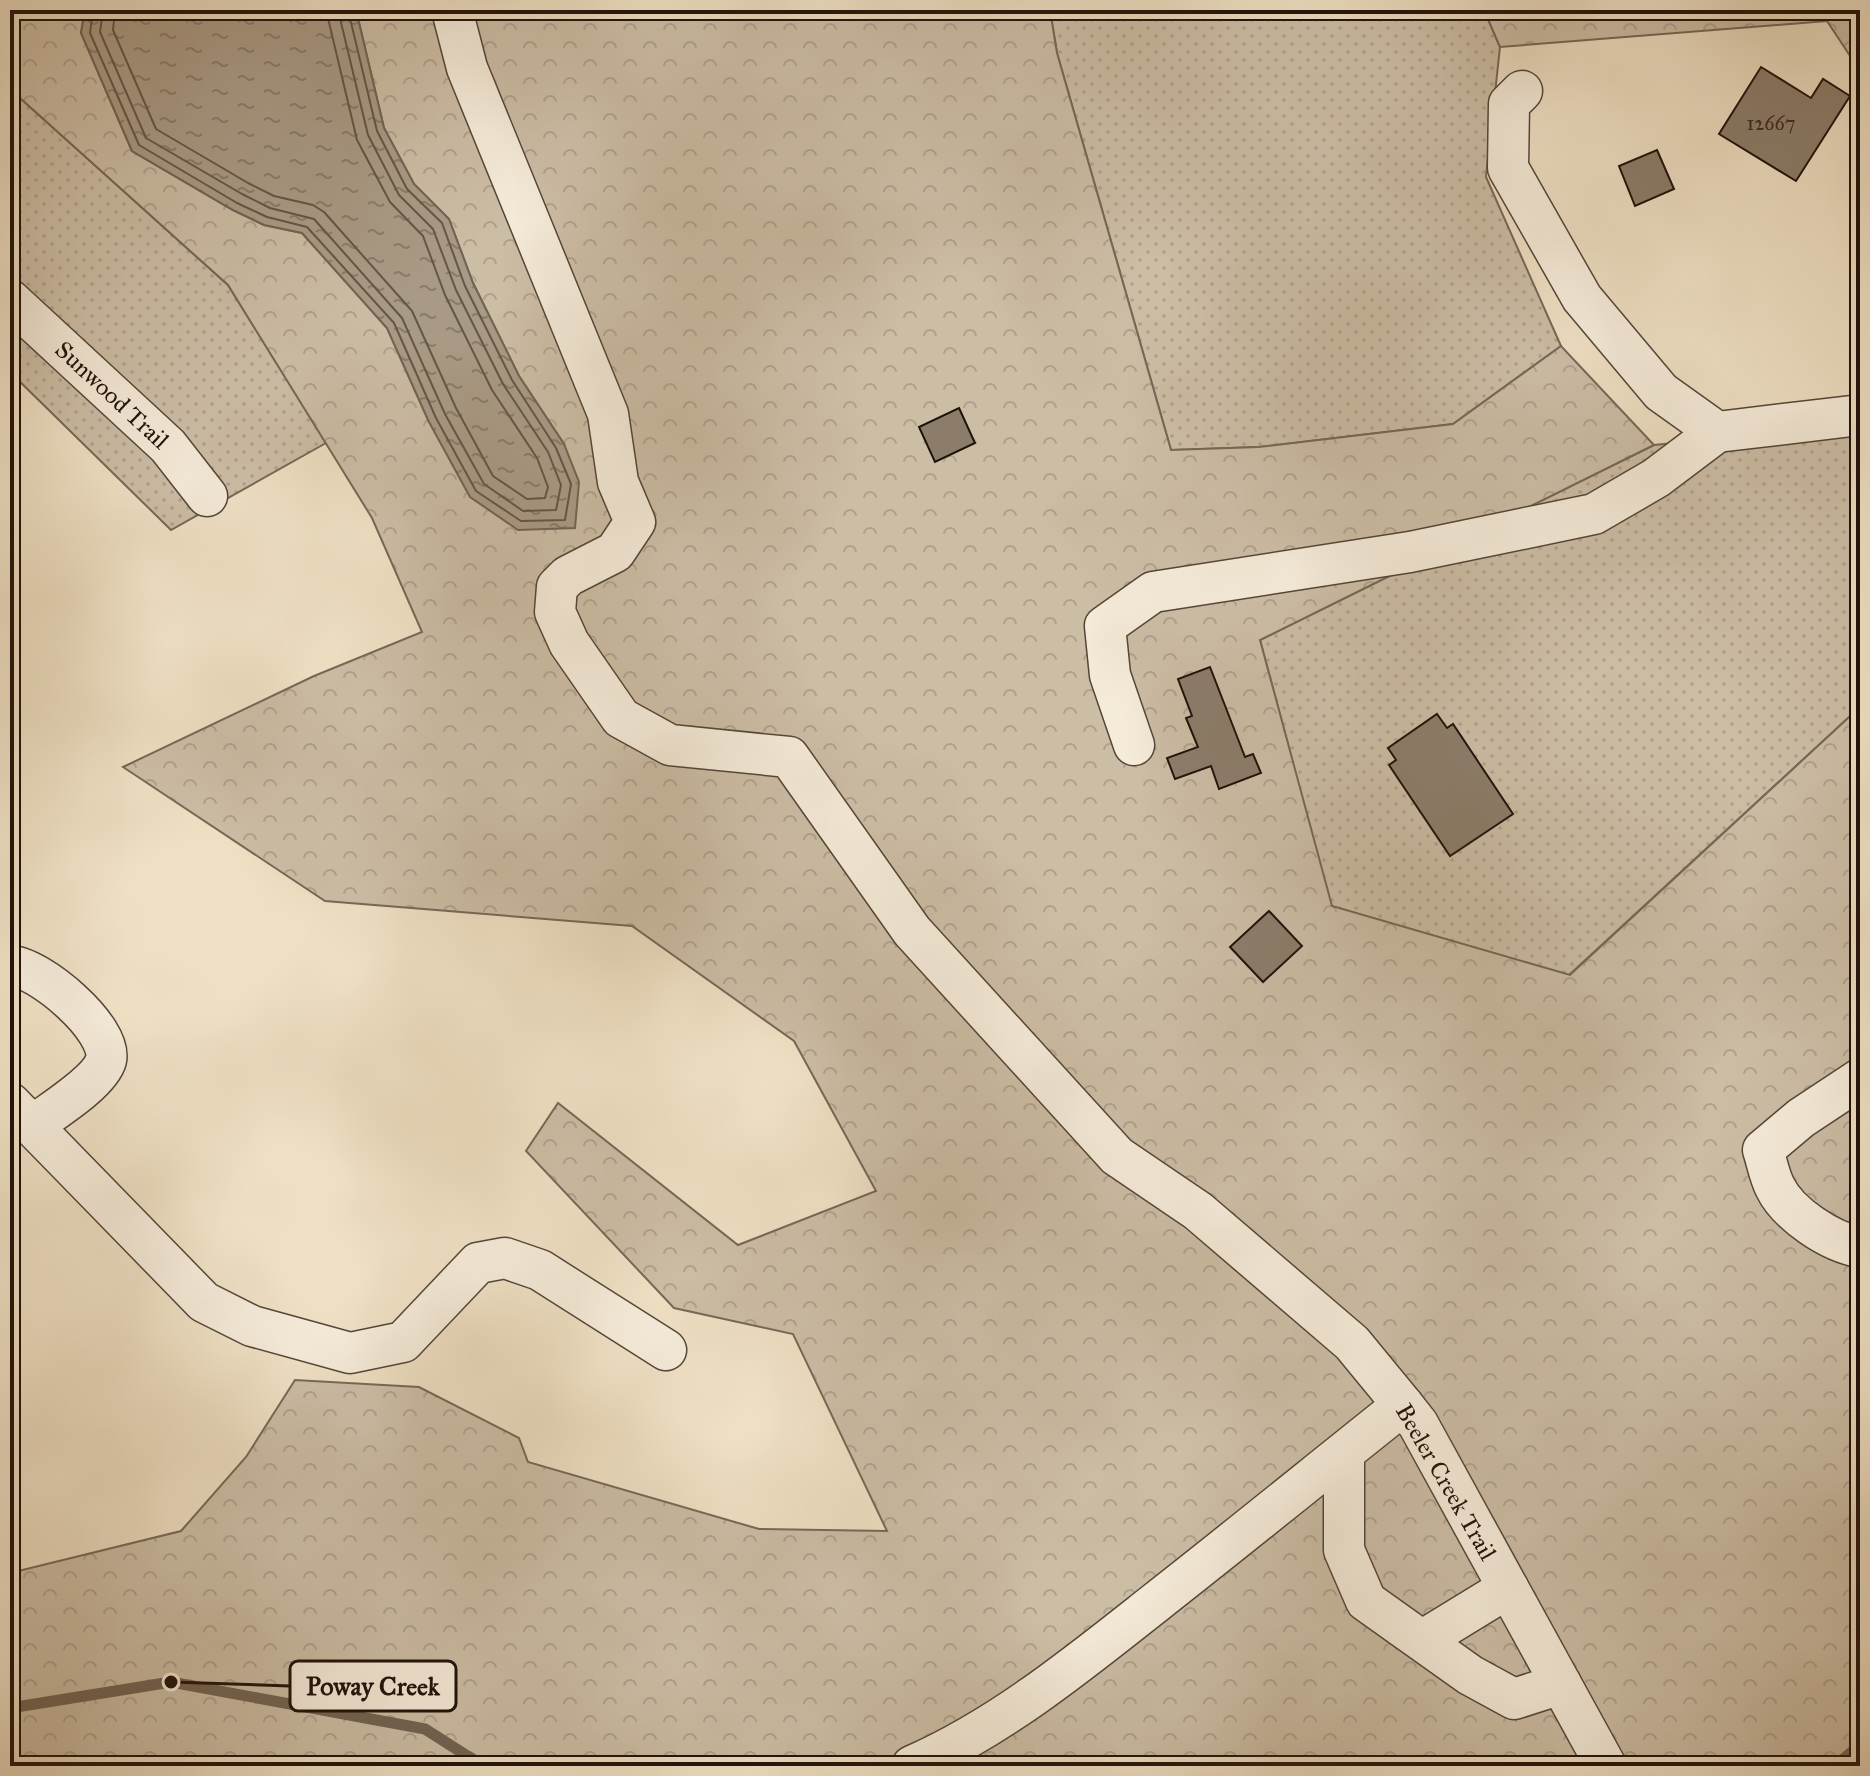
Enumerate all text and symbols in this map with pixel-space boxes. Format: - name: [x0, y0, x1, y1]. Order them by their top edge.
- house number: 12667: [1747, 111, 1795, 135]
- street label: Sunwood Trail: [49, 335, 176, 456]
- street label: Beeler Creek Trail: [1389, 1398, 1503, 1566]
- callout: Poway Creek: [290, 1661, 456, 1711]
- text: Poway Creek: [306, 1670, 441, 1702]

